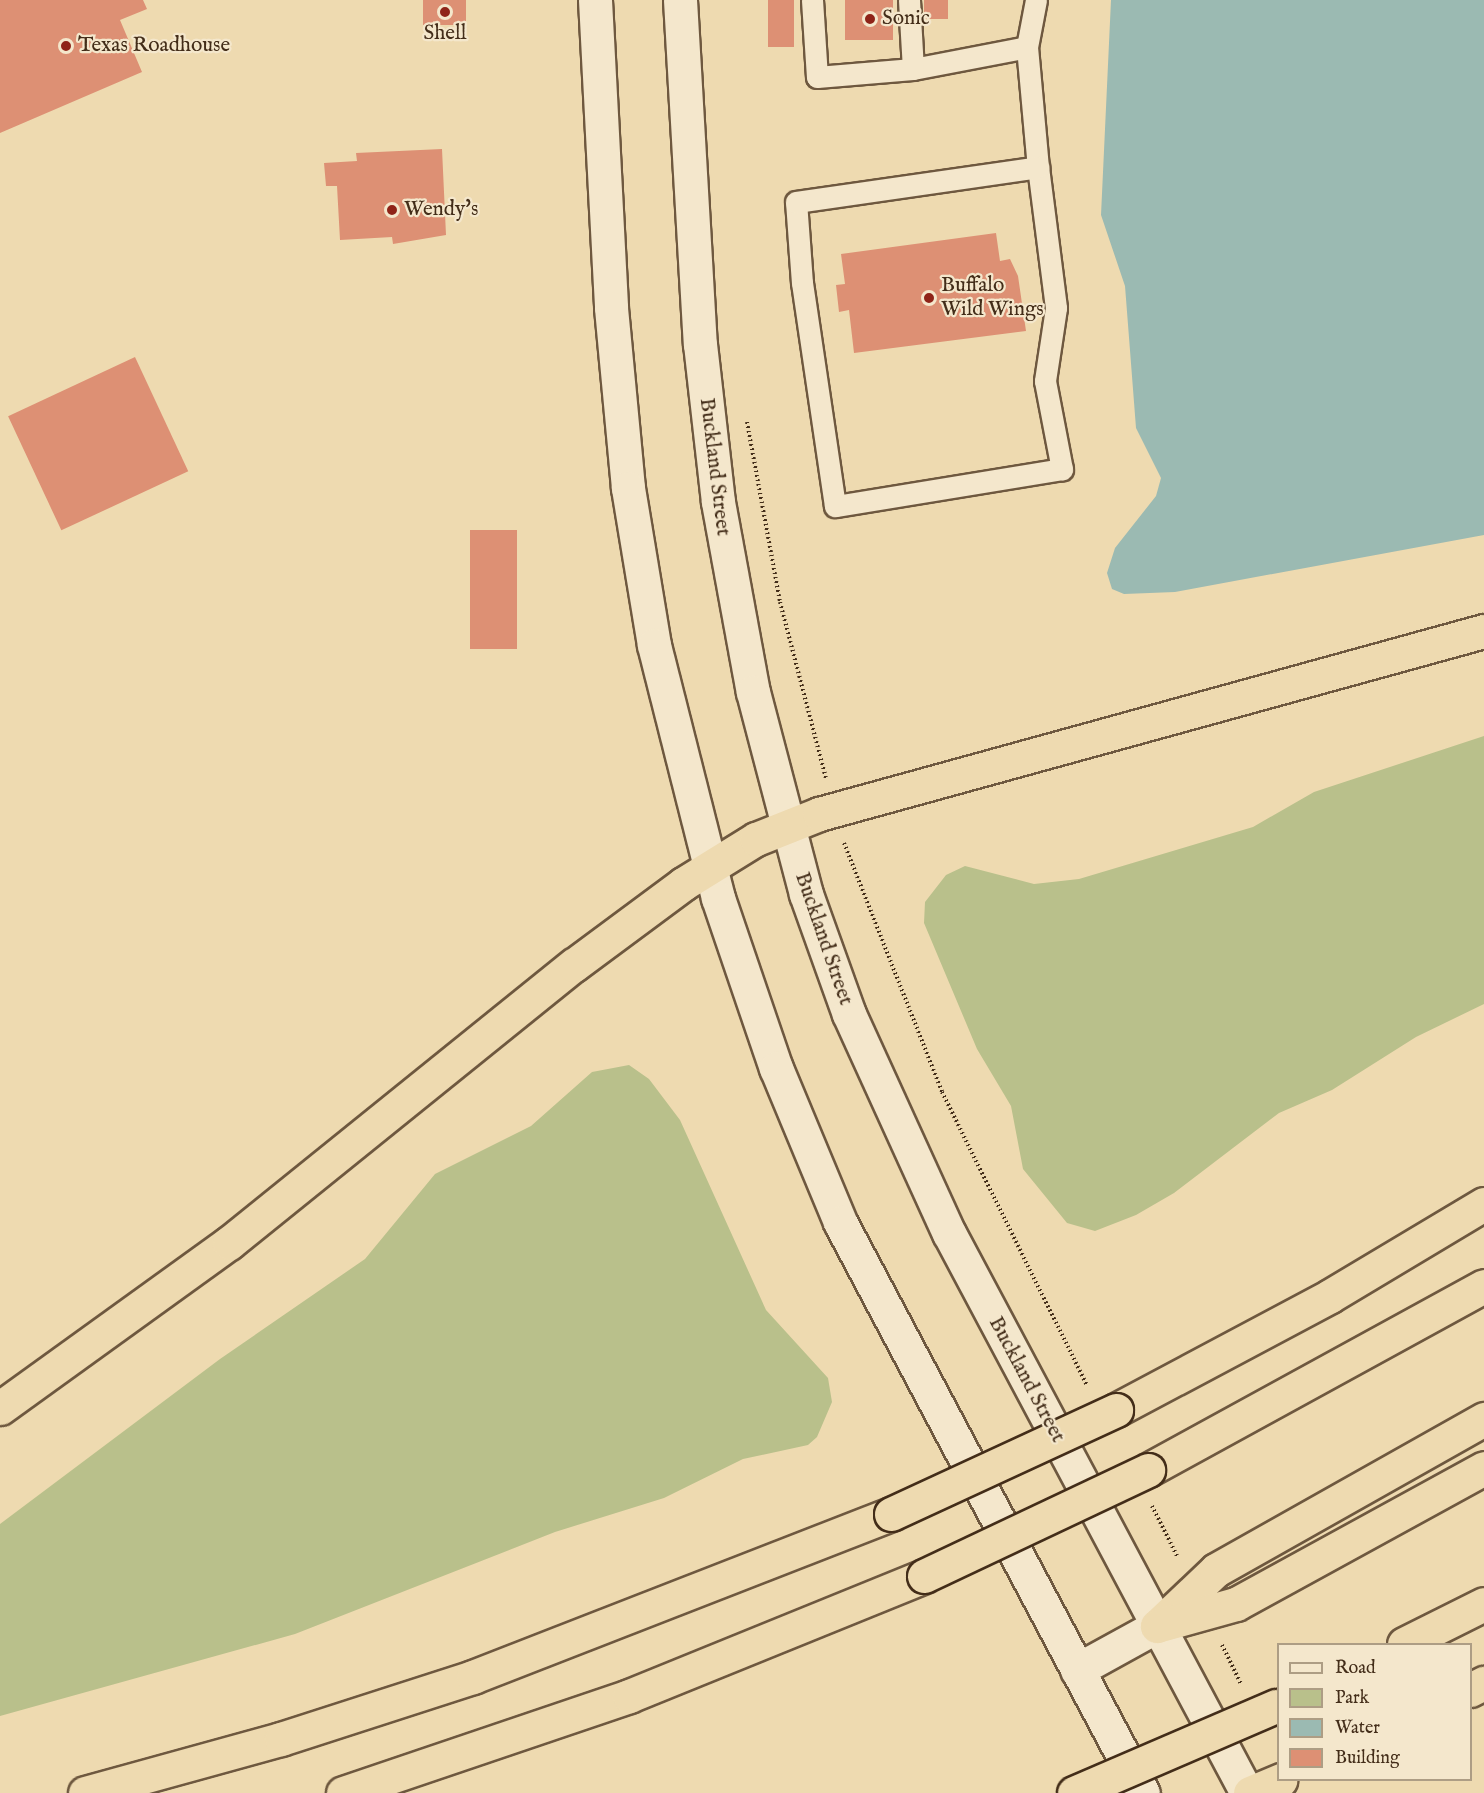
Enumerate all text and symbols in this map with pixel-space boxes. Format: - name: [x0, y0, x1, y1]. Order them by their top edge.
- marker: Shell: [438, 5, 452, 19]
- place label: Sonic: [882, 6, 930, 32]
- marker: Sonic: [863, 12, 877, 26]
- place label: Shell: [423, 21, 467, 47]
- place label: Texas Roadhouse: [78, 33, 230, 59]
- marker: Texas Roadhouse: [59, 39, 73, 53]
- place label: Wendy's: [404, 197, 478, 223]
- marker: Wendy's: [385, 203, 399, 217]
- place label: Buffalo Wild Wings: [941, 273, 1044, 323]
- marker: Buffalo Wild Wings: [922, 291, 936, 305]
- street label: Buckland Street: [693, 396, 735, 538]
- street label: Buckland Street: [788, 869, 858, 1009]
- street label: Buckland Street: [982, 1313, 1070, 1447]
- legend: [1277, 1643, 1472, 1781]
- text: Road: [1335, 1657, 1376, 1680]
- text: Park: [1335, 1687, 1369, 1710]
- text: Water: [1335, 1717, 1380, 1740]
- text: Building: [1335, 1747, 1400, 1770]

